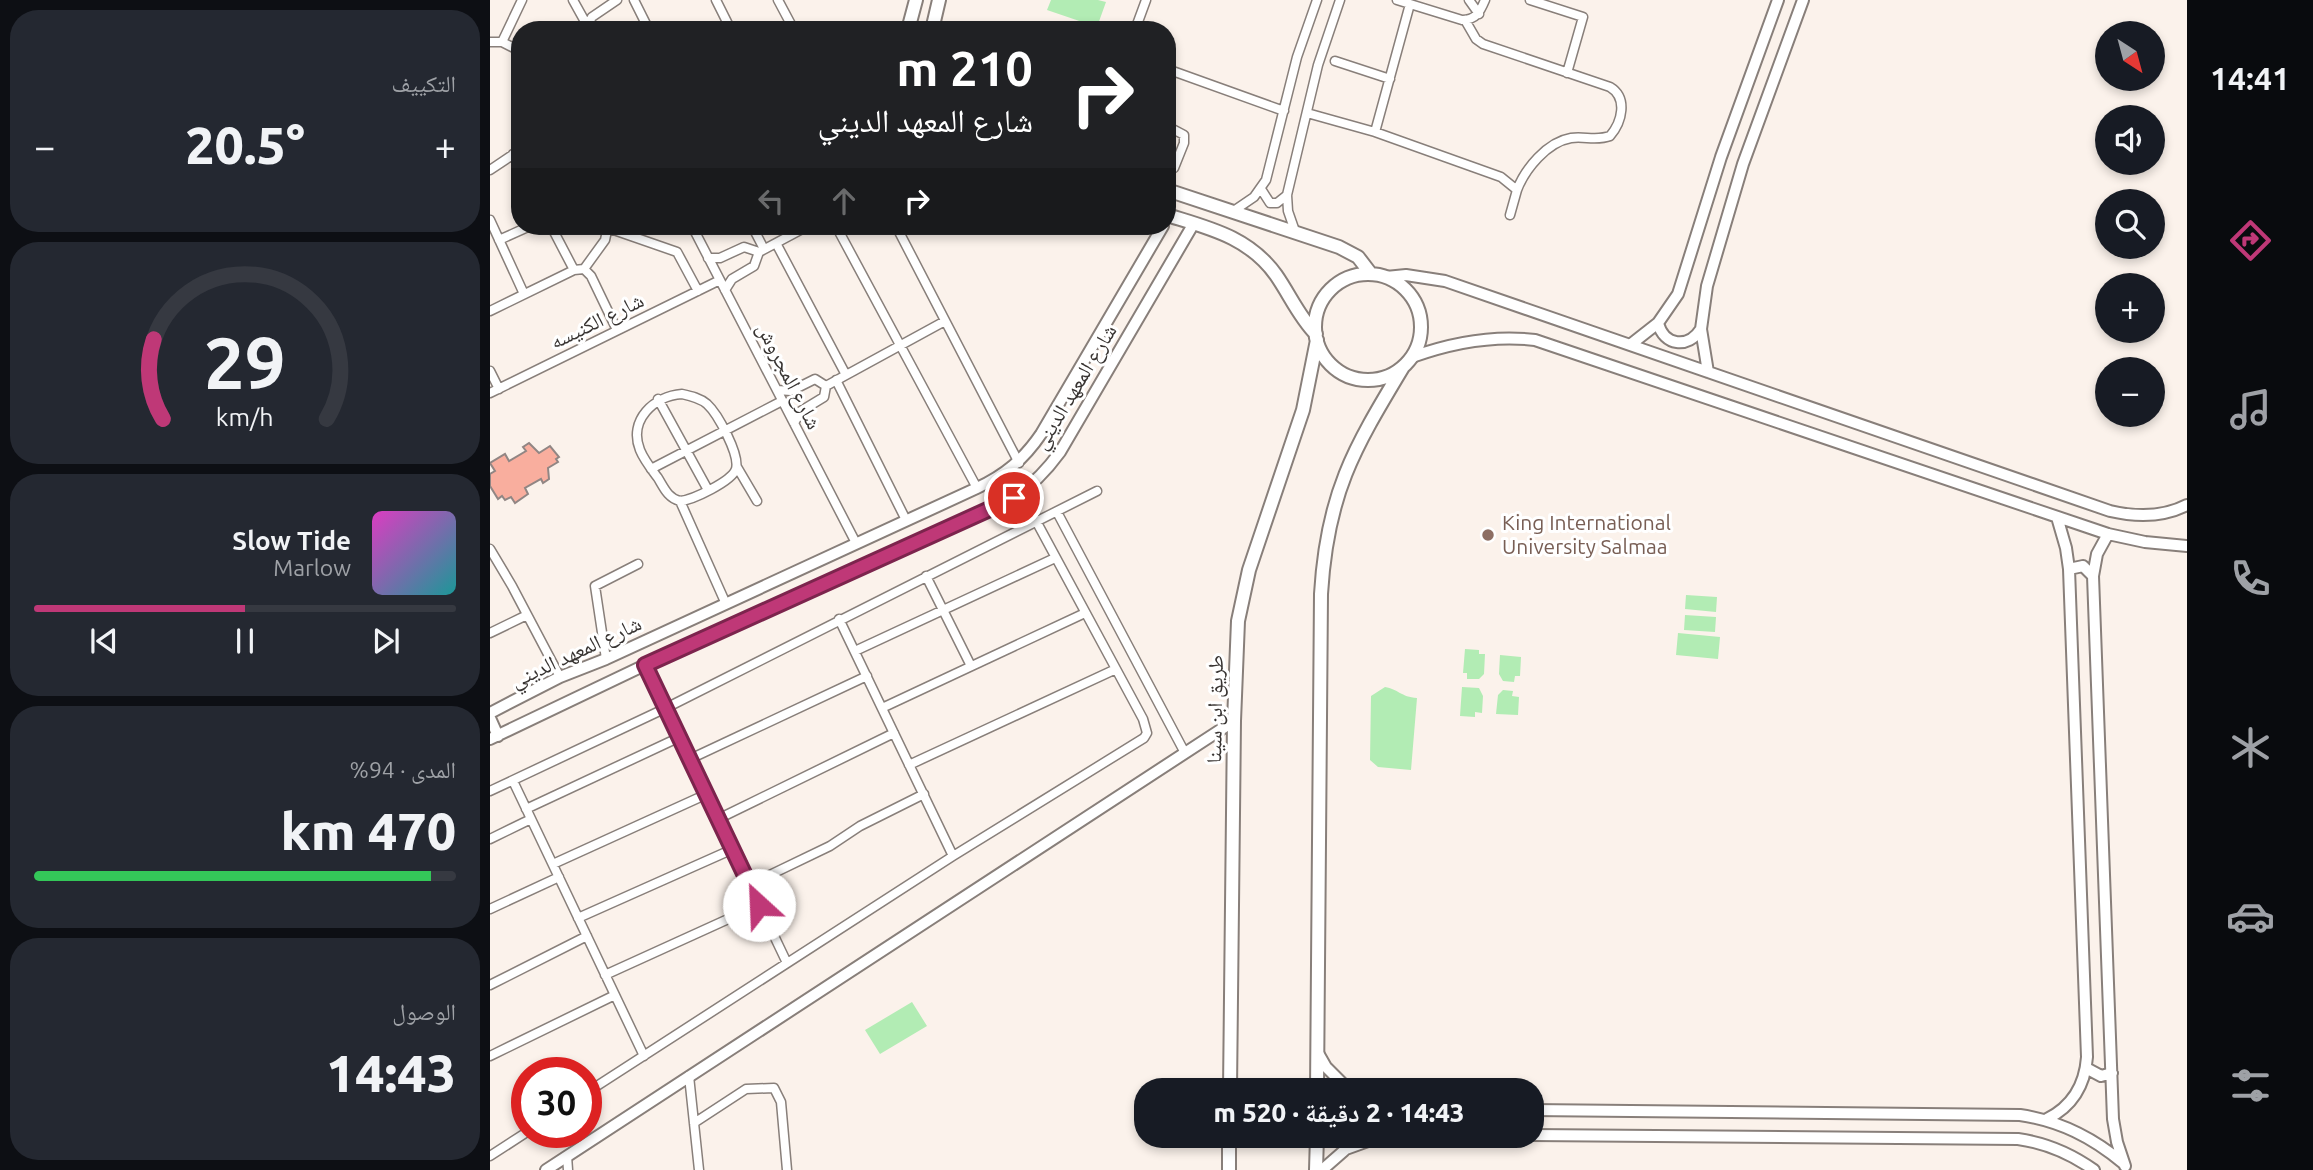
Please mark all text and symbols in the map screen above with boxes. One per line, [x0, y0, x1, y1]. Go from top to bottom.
north arrow [2095, 21, 2165, 91]
map controls [2095, 21, 2165, 427]
text: 210 m [896, 40, 1033, 95]
icon: right [1057, 49, 1148, 140]
text: 14:41 [2210, 60, 2290, 96]
text: التكييف [391, 71, 456, 96]
text: شارع المعهد الديني [817, 102, 1033, 138]
button: sound [2095, 105, 2165, 175]
text: 20.5° [185, 116, 305, 174]
text: − [34, 125, 55, 167]
text: + [435, 125, 456, 167]
icon: left [752, 182, 790, 220]
icon: ahead [825, 182, 863, 220]
icon: right [898, 182, 936, 220]
button: search [2095, 189, 2165, 259]
icon: directions [2226, 216, 2275, 265]
button: + [2095, 273, 2165, 343]
street label: شارع الكنيسه [546, 287, 648, 355]
street label: شارع المجروش [751, 318, 827, 434]
street label: شارع المعهد الديني [1027, 320, 1125, 456]
text: 29 [204, 321, 286, 403]
button: − [2095, 357, 2165, 427]
icon: music [2226, 385, 2275, 434]
text: km/h [216, 403, 274, 431]
pin [984, 468, 1044, 528]
icon: arrive [995, 479, 1033, 517]
place label: King International University Salmaa [1502, 510, 1671, 558]
text: Slow Tide [232, 526, 351, 555]
marker: King International University Salmaa [1480, 527, 1496, 543]
icon: phone [2226, 554, 2275, 603]
text: Marlow [273, 555, 351, 580]
street label: شارع المعهد الديني [506, 610, 647, 697]
icon: previous [85, 622, 123, 660]
icon: pause [226, 622, 264, 660]
icon: next [367, 622, 405, 660]
street label: طريق ابن سينا [1201, 655, 1229, 763]
icon: climate [2226, 723, 2275, 772]
text: المدى · 94% [350, 757, 456, 782]
text: 470 km [281, 802, 456, 860]
position arrow [722, 868, 796, 942]
icon: car [2226, 892, 2275, 941]
text: الوصول [392, 999, 456, 1024]
text: 14:43 [326, 1044, 456, 1102]
speed limit sign: 30 [511, 1057, 602, 1148]
icon: filters [2226, 1061, 2275, 1110]
text: 14:43 · 2 دقيقة · 520 m [1213, 1098, 1465, 1127]

